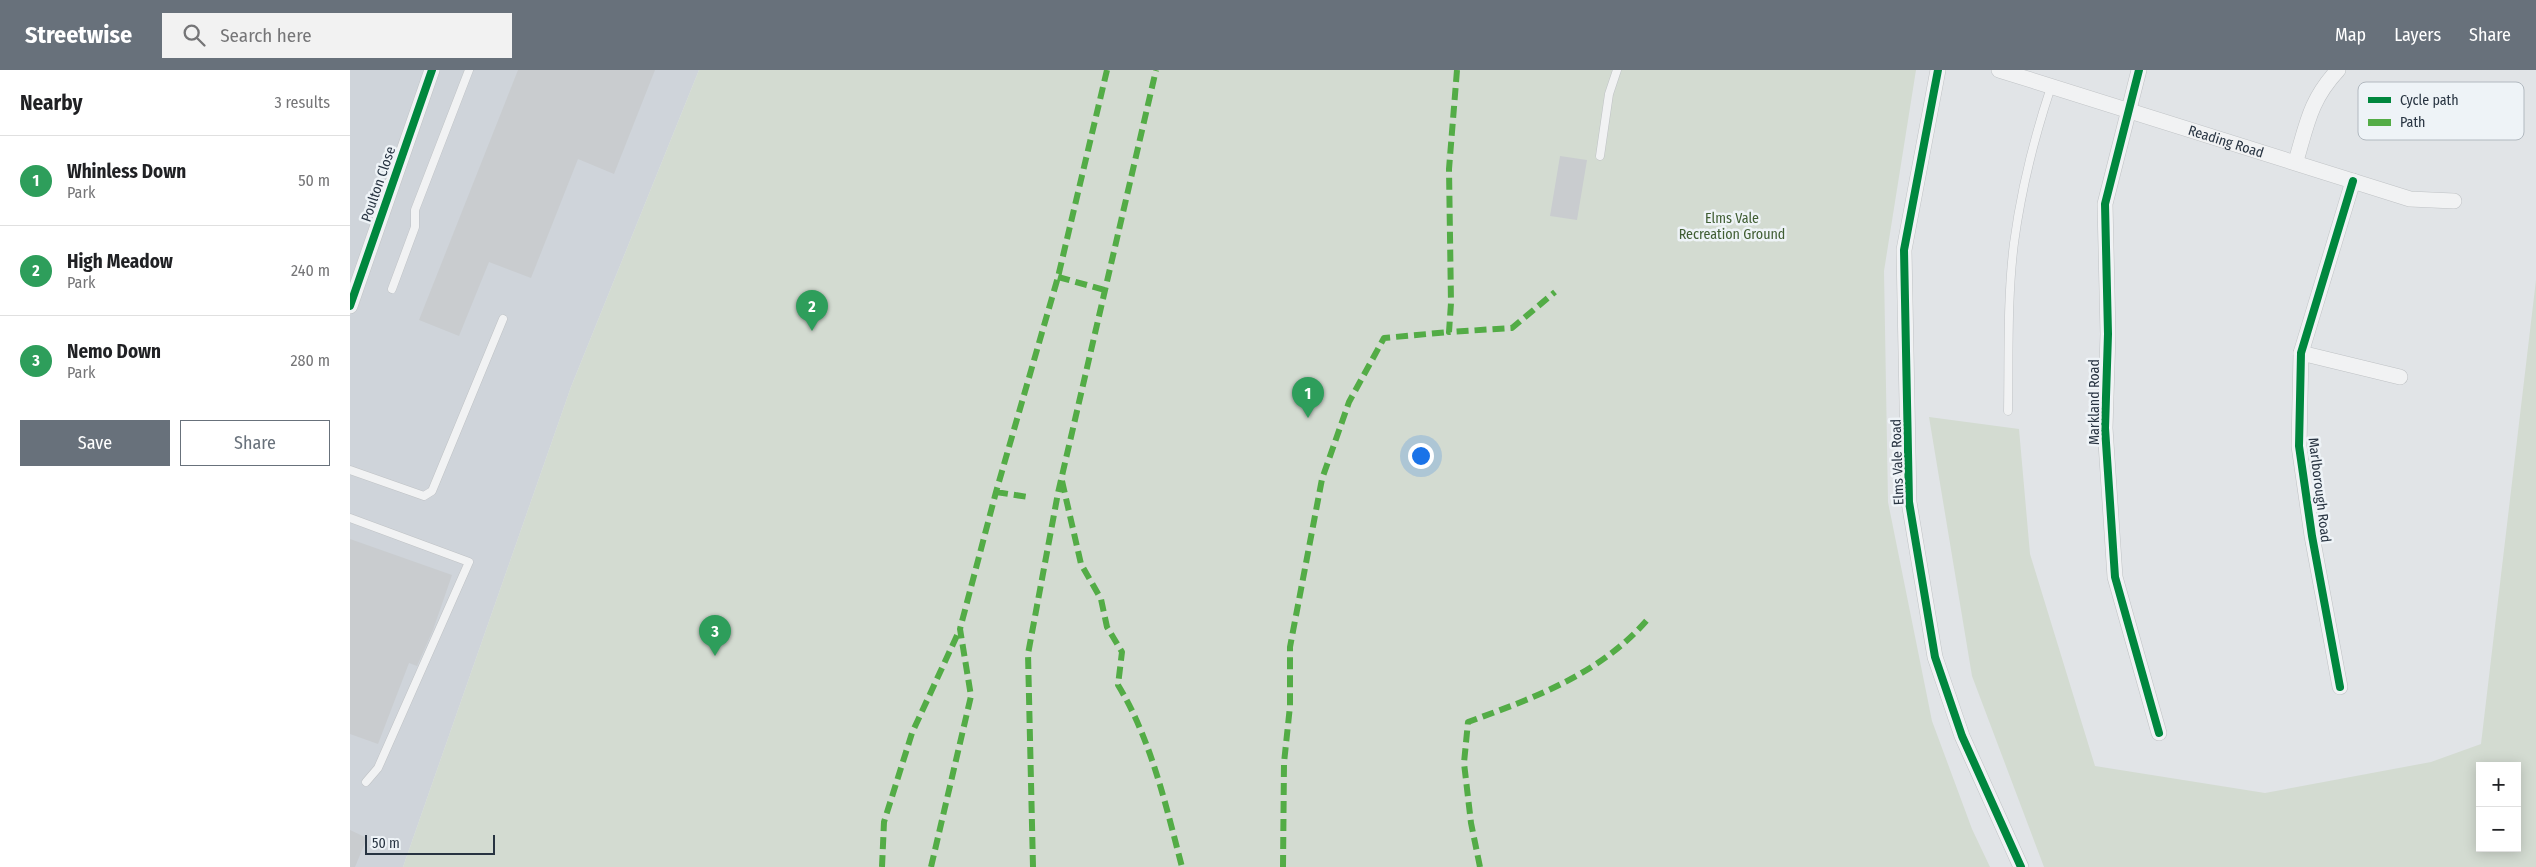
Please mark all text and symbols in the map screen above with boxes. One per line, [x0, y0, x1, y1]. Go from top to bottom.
search box [162, 13, 512, 58]
text: Streetwise [25, 21, 132, 49]
icon: search [180, 21, 208, 49]
text: Search here [220, 24, 312, 47]
text: Map [2335, 24, 2366, 46]
text: Layers [2394, 24, 2441, 46]
text: Share [2469, 24, 2511, 46]
legend [2358, 82, 2524, 140]
text: Nearby [20, 90, 82, 116]
text: Cycle path [2400, 92, 2459, 109]
text: 3 results [274, 93, 330, 112]
text: Path [2400, 114, 2425, 131]
street label: Reading Road [2186, 122, 2266, 162]
street label: Poulton Close [358, 144, 399, 224]
text: Whinless Down [67, 160, 186, 183]
text: 1 [33, 171, 39, 190]
text: 50 m [298, 171, 330, 190]
text: Park [67, 183, 95, 202]
park label: Elms Vale Recreation Ground [1679, 210, 1785, 243]
text: High Meadow [67, 250, 173, 273]
text: 2 [32, 261, 40, 280]
text: 240 m [291, 261, 330, 280]
text: Park [67, 273, 95, 292]
pin: 2 [796, 290, 828, 331]
text: Nemo Down [67, 340, 161, 363]
text: 3 [32, 351, 40, 370]
text: 280 m [291, 351, 330, 370]
street label: Markland Road [2086, 359, 2103, 445]
text: Park [67, 363, 95, 382]
pin: 1 [1292, 377, 1324, 418]
street label: Elms Vale Road [1887, 419, 1908, 505]
button: Save [20, 420, 170, 466]
button: Share [180, 420, 330, 466]
street label: Marlborough Road [2305, 437, 2334, 544]
your location [1408, 443, 1434, 469]
pin: 3 [699, 615, 731, 656]
map controls [2476, 762, 2521, 852]
button: + [2476, 762, 2521, 807]
button: − [2476, 807, 2521, 852]
scale bar [365, 832, 495, 855]
text: 50 m [372, 835, 400, 852]

